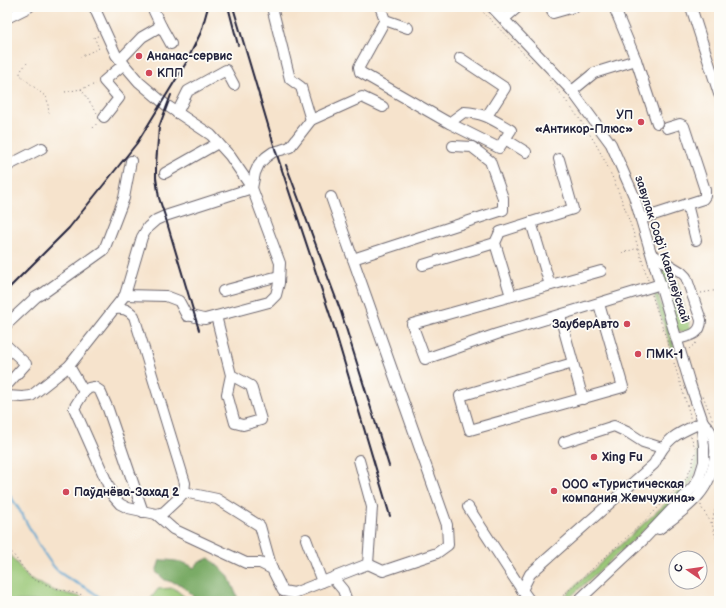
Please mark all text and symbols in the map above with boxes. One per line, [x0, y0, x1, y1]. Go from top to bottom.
place label: Ананас-сервис [146, 49, 232, 64]
marker: Ананас-сервис [134, 51, 144, 61]
place label: КПП [157, 66, 183, 81]
marker: КПП [144, 68, 154, 78]
place label: УП «Антикор-Плюс» [535, 108, 633, 137]
marker: УП «Антикор-Плюс» [636, 117, 646, 127]
street label: завулак Софʼі Кавалеўскай [631, 174, 693, 325]
place label: ЗауберАвто [552, 317, 619, 332]
marker: ЗауберАвто [622, 319, 632, 329]
place label: ПМК-1 [646, 347, 683, 362]
marker: ПМК-1 [633, 349, 643, 359]
place label: Xing Fu [602, 450, 643, 465]
marker: Xing Fu [589, 452, 599, 462]
place label: ООО «Туристическая компания Жемчужина» [562, 477, 696, 506]
place label: Паўднёва-Захад 2 [74, 485, 180, 500]
marker: ООО «Туристическая компания Жемчужина» [549, 486, 559, 496]
marker: Паўднёва-Захад 2 [61, 487, 71, 497]
north arrow [668, 550, 708, 590]
text: С [672, 562, 686, 573]

